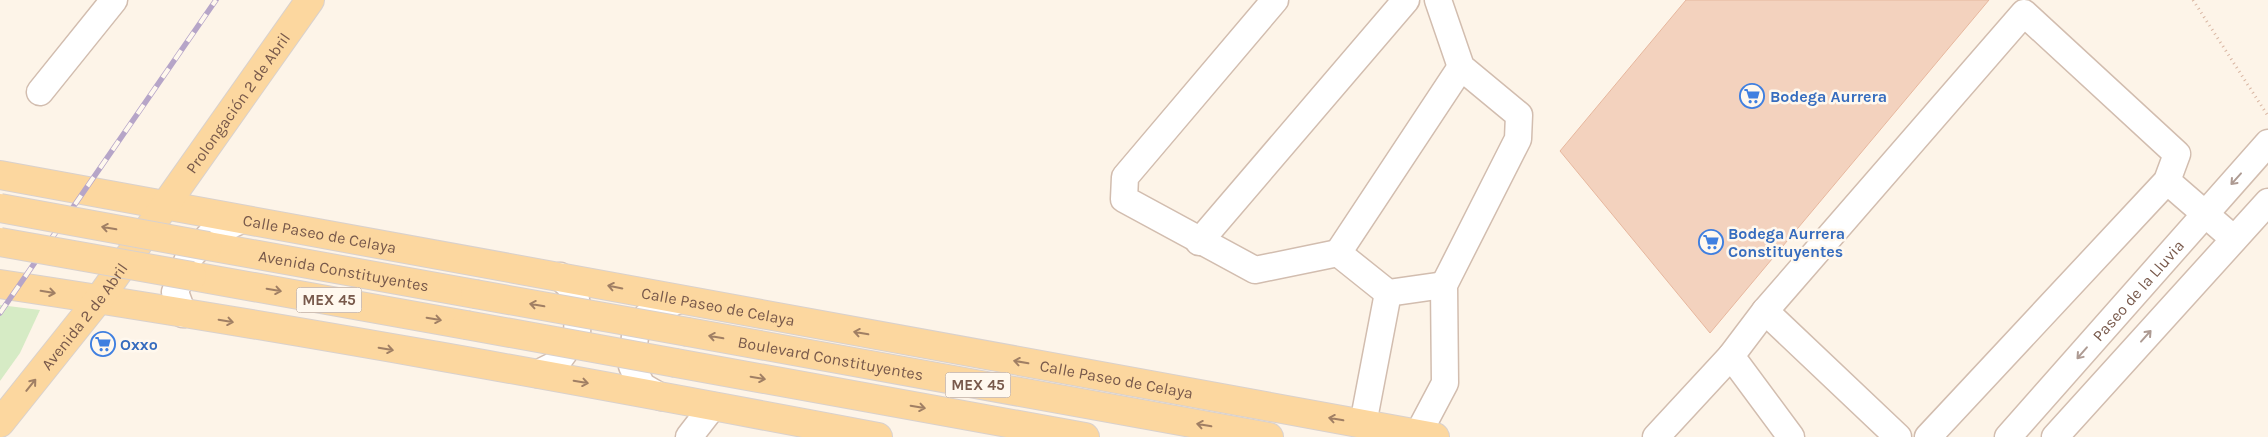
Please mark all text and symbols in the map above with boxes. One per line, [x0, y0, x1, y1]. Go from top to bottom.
street label: Prolongación 2 de Abril [181, 29, 294, 177]
supermarket icon: Bodega Aurrera [1739, 83, 1765, 109]
place label: Bodega Aurrera [1770, 87, 1887, 106]
one-way arrow [2230, 173, 2241, 186]
street label: Calle Paseo de Celaya [241, 210, 398, 257]
one-way arrow [101, 222, 117, 232]
place label: Bodega Aurrera Constituyentes [1728, 224, 1845, 261]
supermarket icon: Bodega Aurrera Constituyentes [1698, 229, 1724, 255]
street label: Paseo de la Lluvia [2088, 236, 2188, 345]
street label: Avenida Constituyentes [257, 246, 431, 295]
street label: Avenida 2 de Abril [37, 259, 131, 373]
one-way arrow [608, 282, 624, 292]
street label: Calle Paseo de Celaya [640, 283, 796, 329]
one-way arrow [266, 286, 282, 296]
one-way arrow [40, 287, 56, 297]
road number: MEX 45 [296, 288, 362, 312]
one-way arrow [529, 300, 545, 309]
one-way arrow [426, 315, 442, 325]
one-way arrow [217, 317, 233, 327]
one-way arrow [853, 328, 869, 337]
one-way arrow [2141, 329, 2152, 342]
supermarket icon: Oxxo [90, 331, 116, 357]
one-way arrow [709, 332, 725, 342]
street label: Boulevard Constituyentes [736, 332, 925, 384]
place label: Oxxo [120, 335, 158, 354]
one-way arrow [378, 344, 394, 354]
one-way arrow [2076, 347, 2087, 360]
one-way arrow [1013, 356, 1029, 366]
street label: Calle Paseo de Celaya [1038, 356, 1195, 402]
road number: MEX 45 [946, 372, 1010, 398]
one-way arrow [750, 374, 766, 384]
one-way arrow [25, 378, 36, 391]
one-way arrow [572, 378, 588, 388]
one-way arrow [910, 403, 926, 412]
one-way arrow [1328, 414, 1344, 423]
one-way arrow [1196, 420, 1212, 430]

